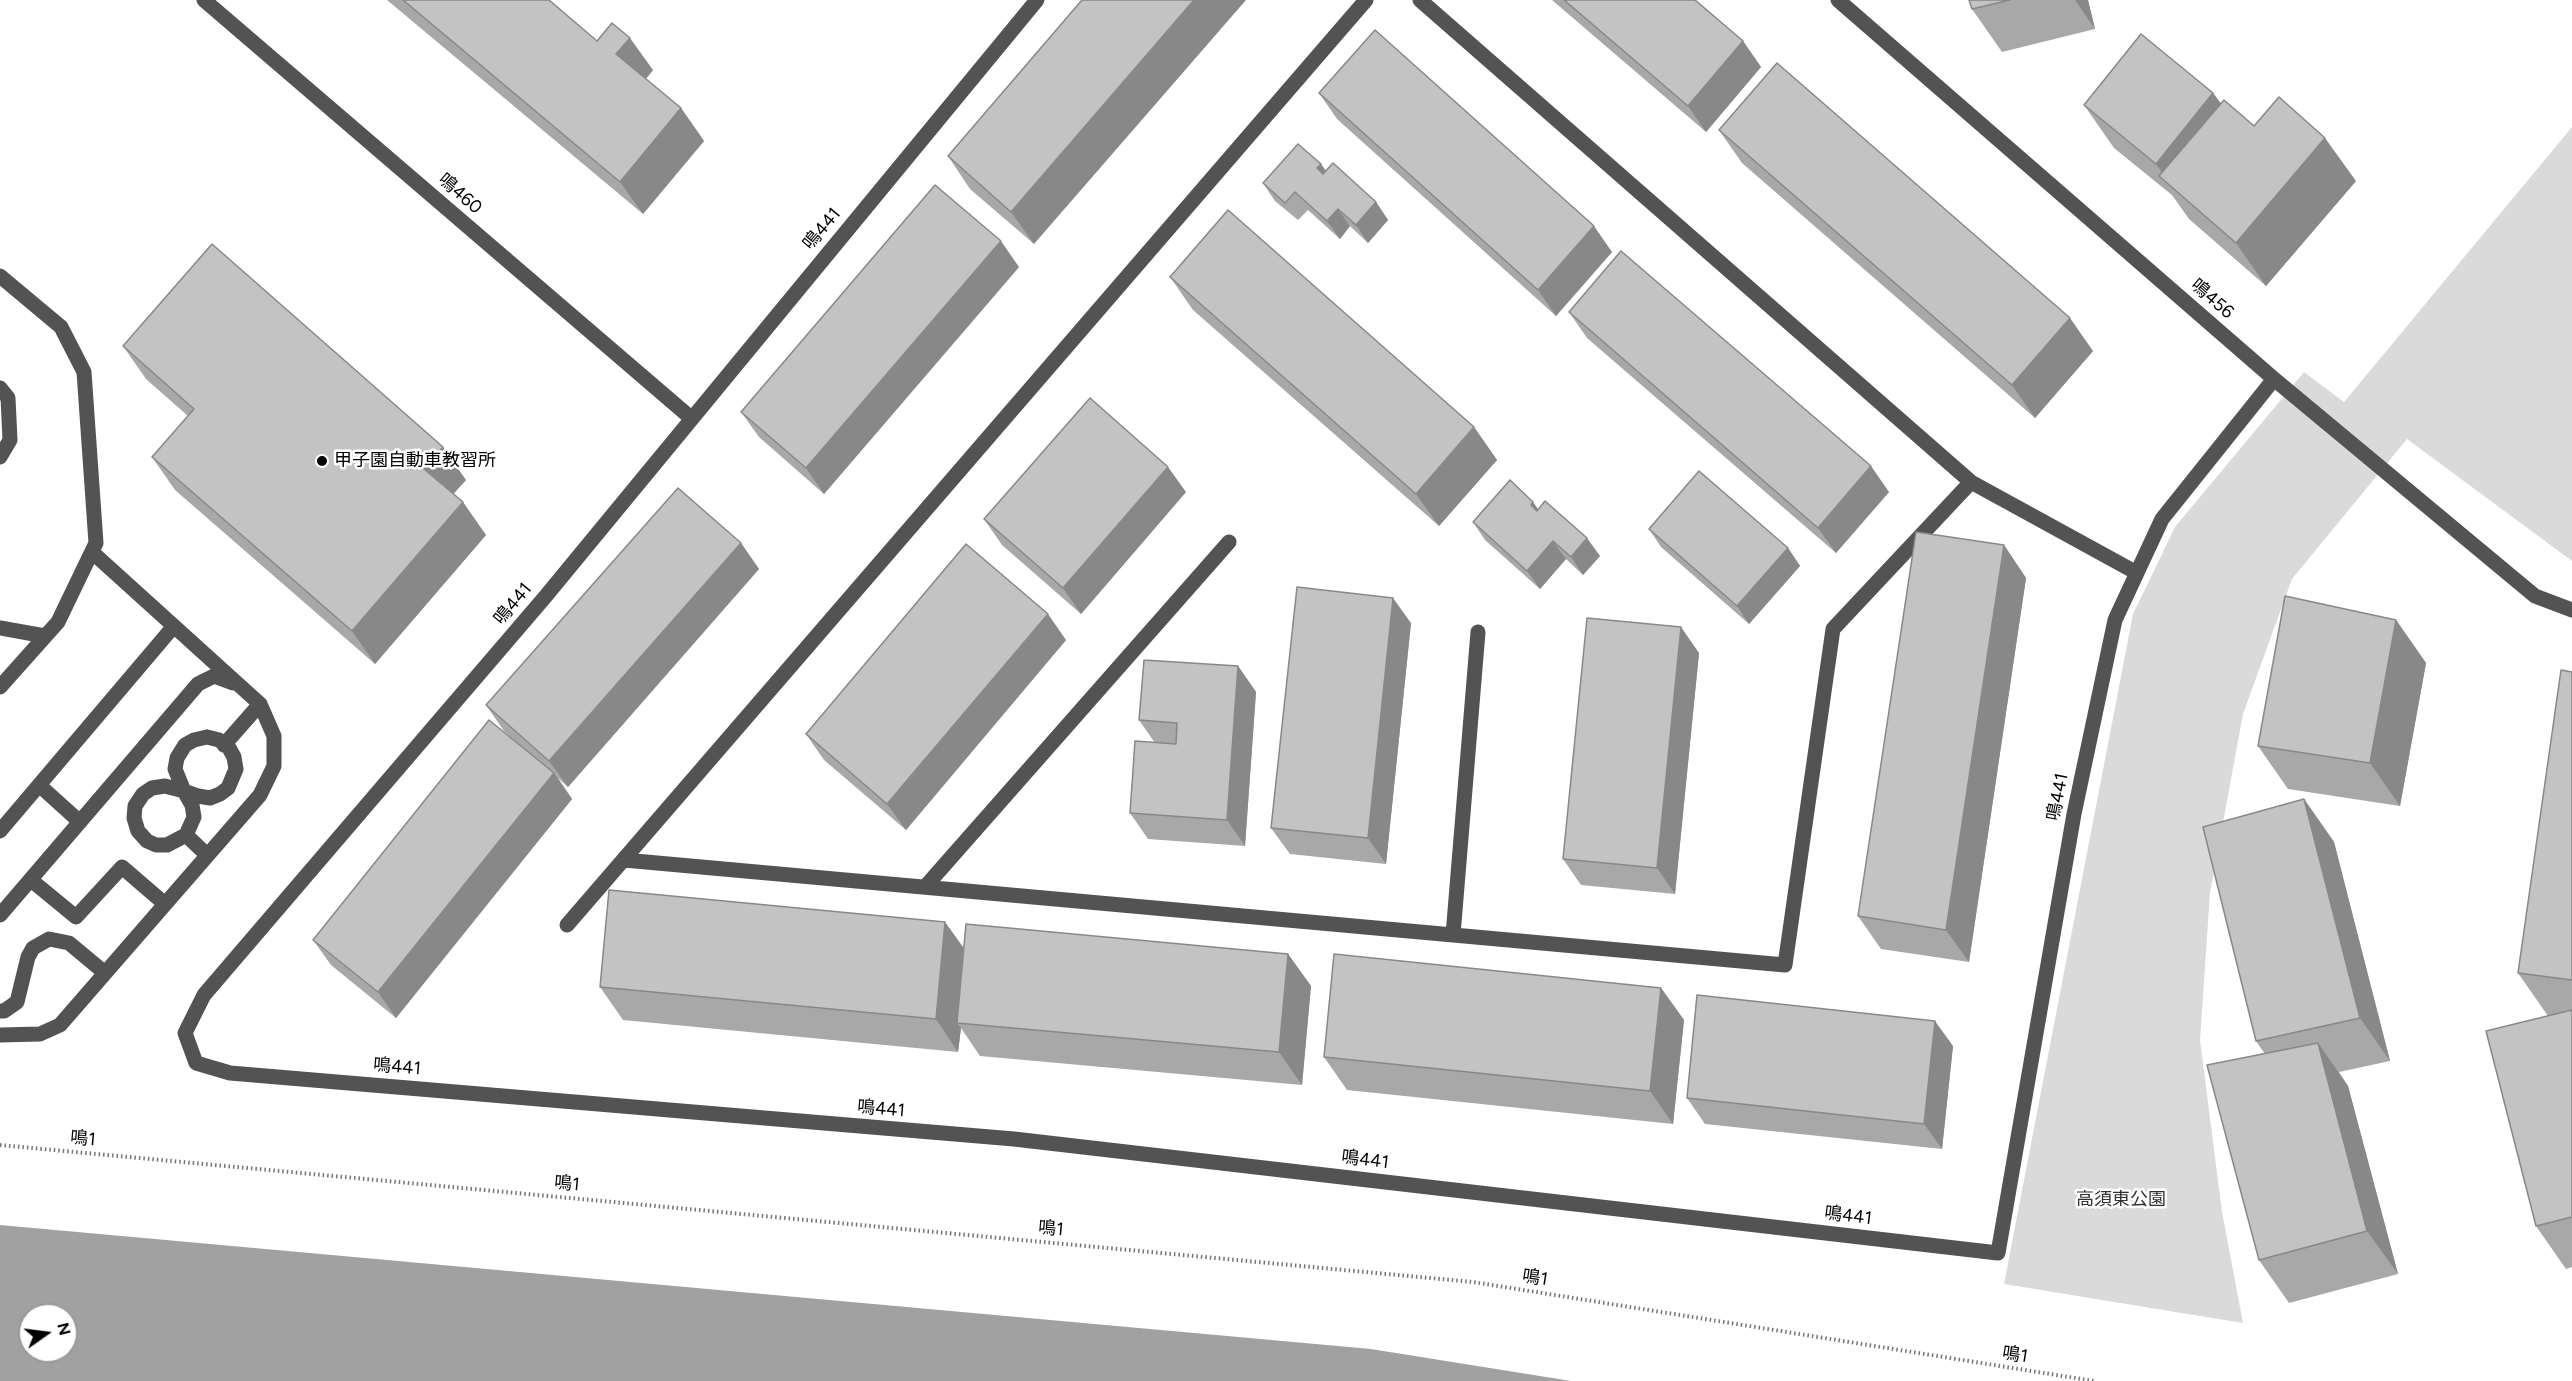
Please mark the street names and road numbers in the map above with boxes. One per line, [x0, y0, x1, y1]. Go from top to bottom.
street label: 鳴460 [434, 169, 486, 219]
street label: 鳴441 [798, 204, 846, 254]
street label: 鳴456 [2186, 275, 2238, 323]
street label: 鳴441 [489, 579, 537, 629]
street label: 鳴441 [2043, 771, 2073, 823]
street label: 鳴441 [372, 1054, 422, 1080]
street label: 鳴441 [856, 1096, 906, 1122]
street label: 鳴1 [69, 1127, 97, 1151]
street label: 鳴441 [1340, 1146, 1390, 1174]
street label: 鳴1 [553, 1172, 581, 1196]
street label: 鳴441 [1823, 1202, 1873, 1230]
street label: 鳴1 [1037, 1217, 1065, 1241]
street label: 鳴1 [1521, 1265, 1549, 1291]
street label: 鳴1 [2001, 1342, 2029, 1368]

